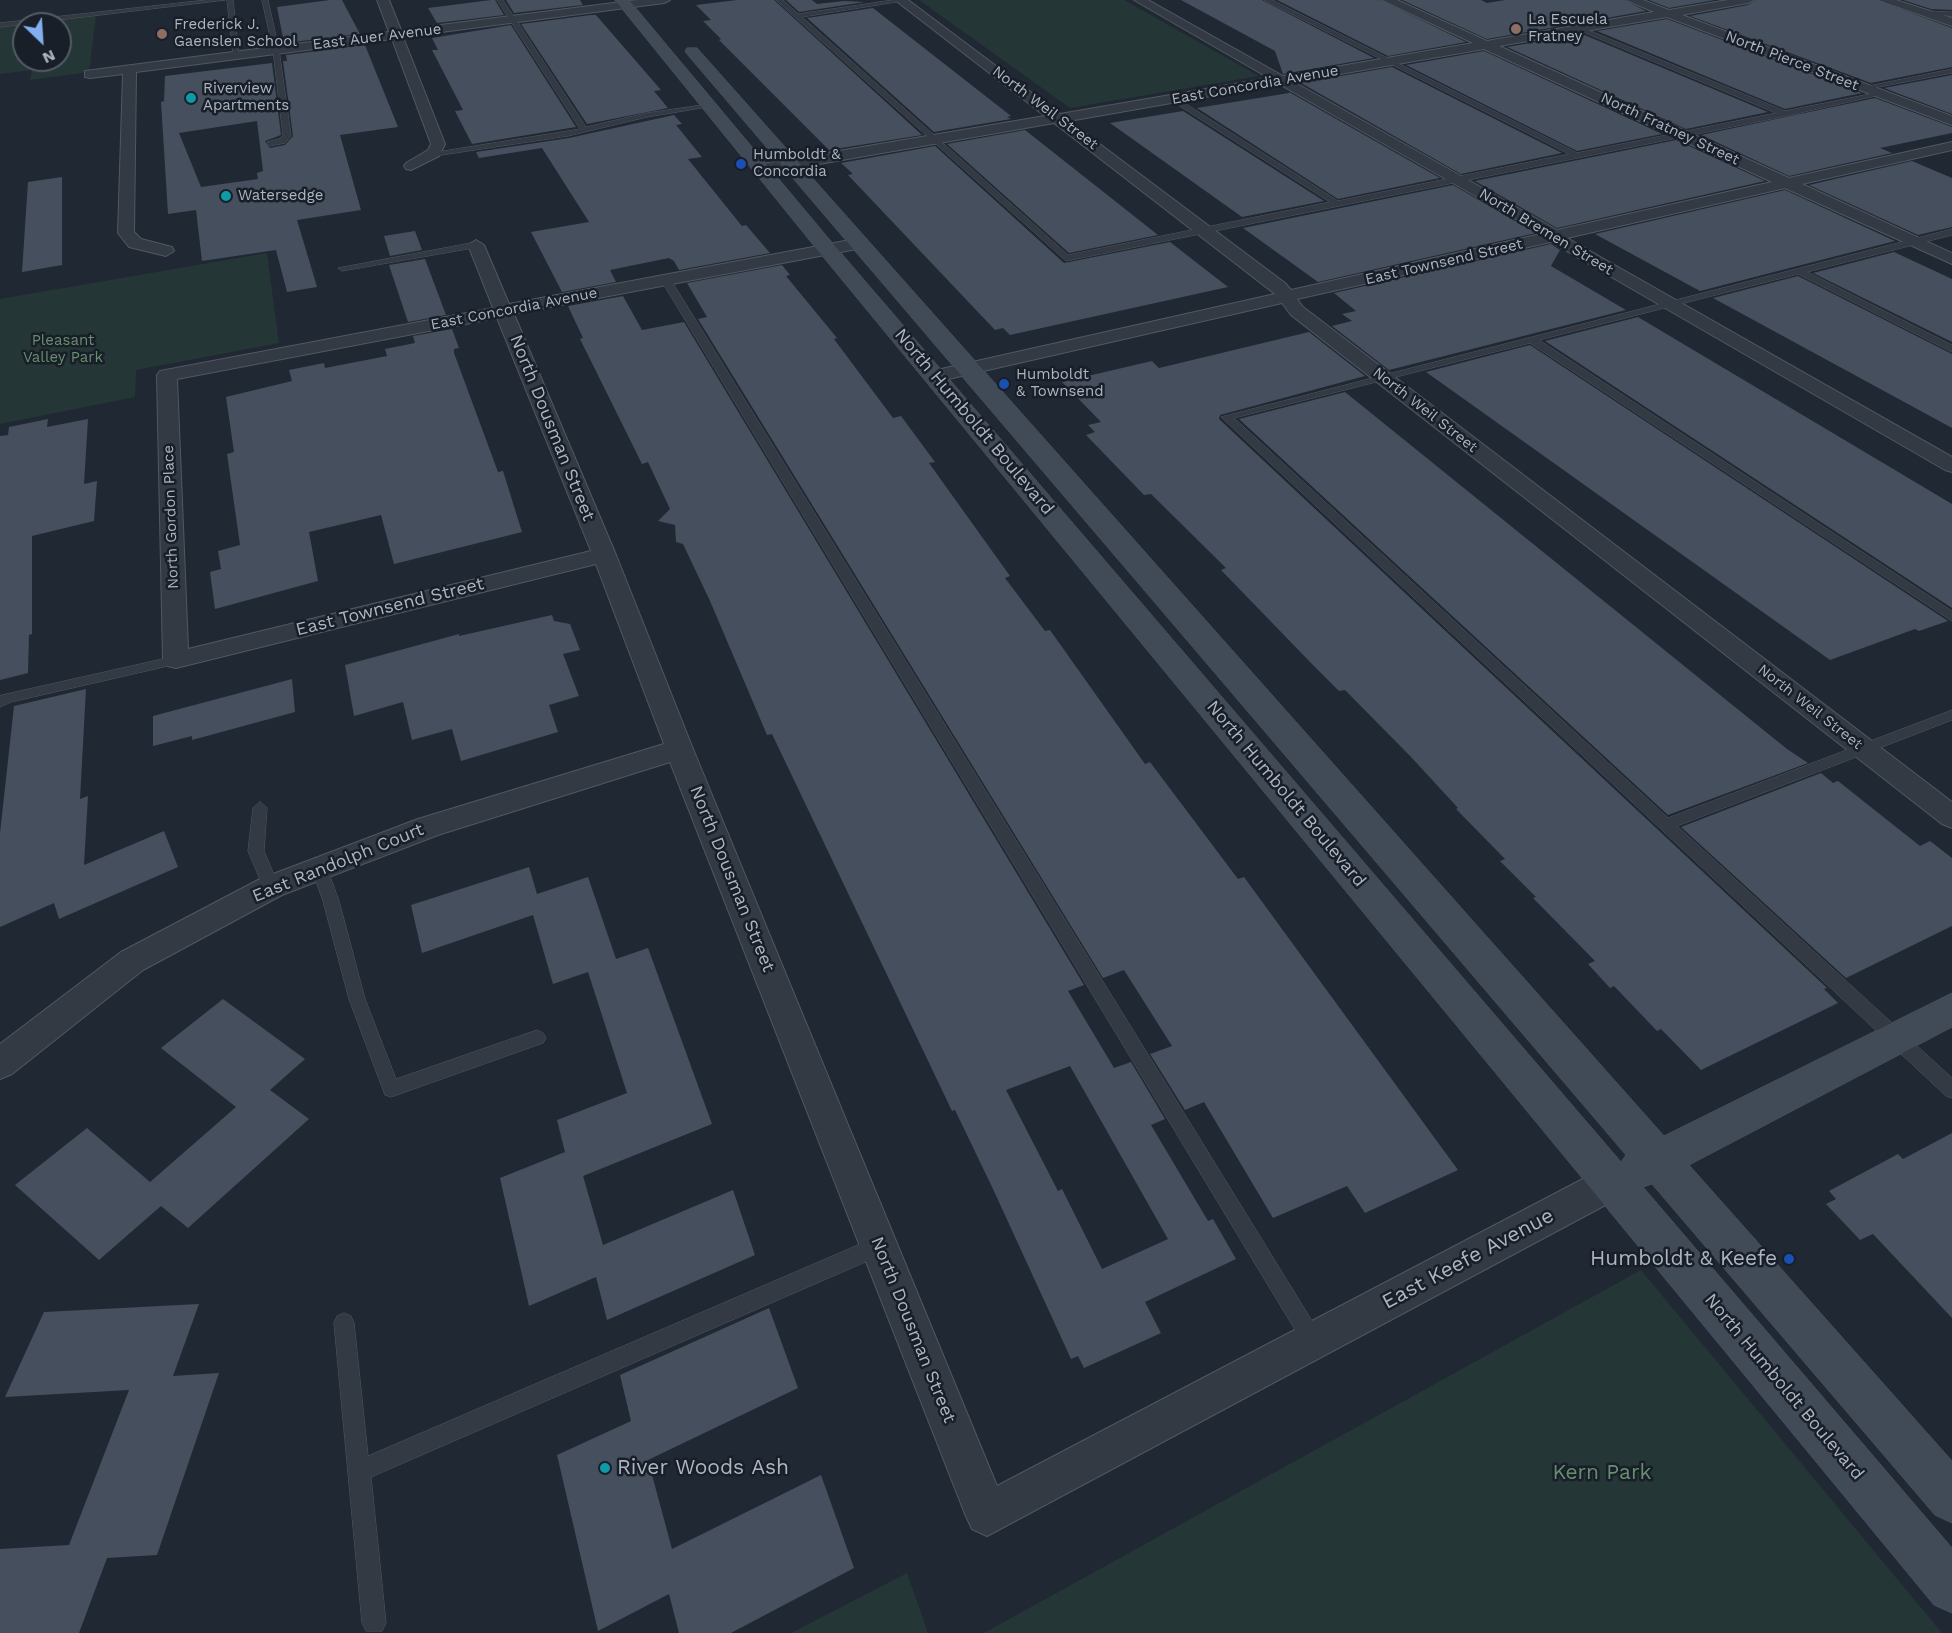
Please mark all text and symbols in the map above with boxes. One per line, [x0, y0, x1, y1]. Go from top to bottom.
place label: La Escuela Fratney [1528, 11, 1607, 46]
north arrow [12, 12, 72, 72]
place label: Frederick J. Gaenslen School [174, 16, 297, 51]
street label: East Auer Avenue [312, 20, 442, 54]
marker: La Escuela Fratney [1509, 22, 1523, 36]
marker: Frederick J. Gaenslen School [155, 27, 169, 41]
street label: North Pierce Street [1723, 27, 1861, 95]
text: N [40, 46, 58, 68]
street label: East Concordia Avenue [1170, 61, 1340, 109]
street label: North Weil Street [989, 62, 1101, 154]
place label: Riverview Apartments [203, 80, 289, 115]
street label: North Fratney Street [1598, 89, 1742, 169]
marker: Riverview Apartments [184, 91, 198, 105]
place label: Humboldt & Concordia [753, 146, 841, 181]
marker: Humboldt & Concordia [734, 157, 748, 171]
street label: North Bremen Street [1476, 185, 1616, 279]
place label: Watersedge [238, 187, 323, 205]
marker: Watersedge [219, 189, 233, 203]
street label: East Townsend Street [1364, 235, 1524, 289]
street label: East Concordia Avenue [429, 284, 599, 334]
street label: North Humboldt Boulevard [890, 325, 1058, 519]
park label: Pleasant Valley Park [23, 332, 103, 367]
street label: North Dousman Street [505, 332, 599, 524]
street label: North Weil Street [1369, 364, 1481, 456]
place label: Humboldt & Townsend [1016, 366, 1104, 401]
marker: Humboldt & Townsend [997, 377, 1011, 391]
street label: North Gordon Place [159, 445, 183, 589]
street label: East Townsend Street [294, 573, 486, 641]
street label: North Weil Street [1754, 661, 1866, 753]
street label: North Humboldt Boulevard [1202, 697, 1370, 891]
street label: North Dousman Street [685, 783, 779, 975]
street label: East Randolph Court [249, 819, 427, 907]
street label: East Keefe Avenue [1378, 1203, 1558, 1315]
street label: North Dousman Street [866, 1234, 960, 1426]
place label: Humboldt & Keefe [1590, 1246, 1777, 1272]
marker: Humboldt & Keefe [1782, 1252, 1796, 1266]
street label: North Humboldt Boulevard [1700, 1290, 1868, 1484]
place label: River Woods Ash [617, 1455, 789, 1481]
park label: Kern Park [1553, 1460, 1651, 1486]
marker: River Woods Ash [598, 1461, 612, 1475]

